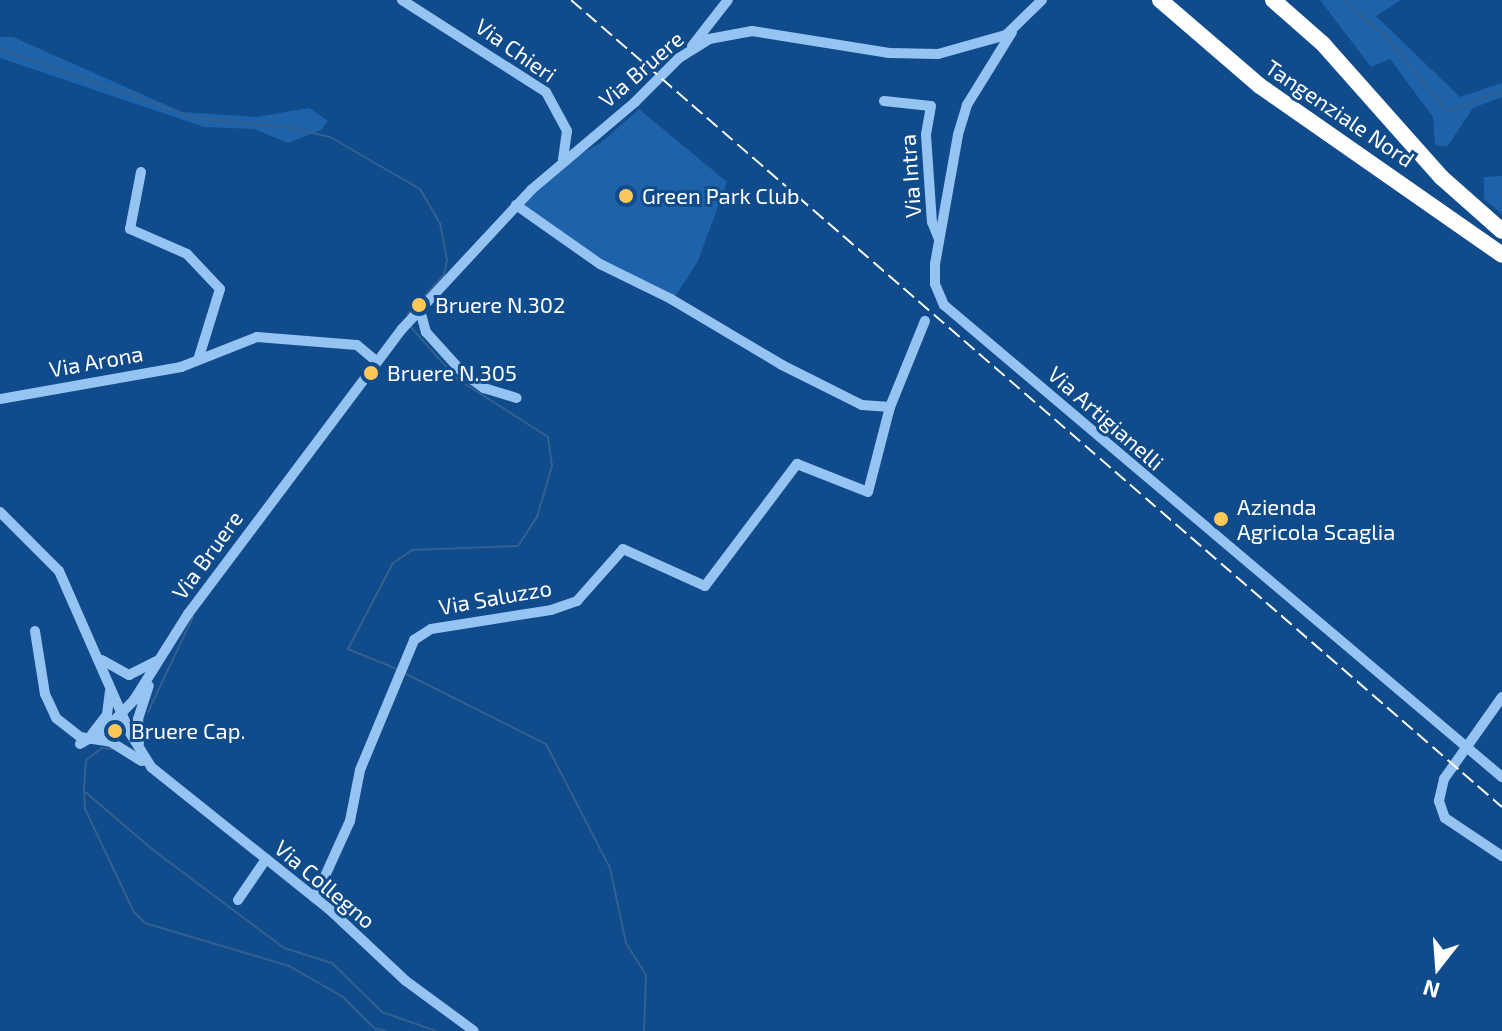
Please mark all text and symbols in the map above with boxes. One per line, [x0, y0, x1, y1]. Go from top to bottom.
street label: Via Chieri [470, 13, 562, 87]
street label: Via Bruere [593, 25, 689, 113]
street label: Tangenziale Nord [1261, 54, 1419, 172]
street label: Via Intra [894, 133, 926, 219]
place label: Green Park Club [642, 183, 800, 209]
marker: Green Park Club [617, 187, 635, 205]
place label: Bruere N.302 [435, 292, 565, 318]
marker: Bruere N.302 [410, 296, 428, 314]
street label: Via Arona [47, 340, 145, 382]
place label: Bruere N.305 [387, 360, 517, 386]
street label: Via Artigianelli [1043, 360, 1169, 476]
marker: Bruere N.305 [362, 364, 380, 382]
place label: Azienda Agricola Scaglia [1237, 493, 1395, 544]
street label: Via Bruere [166, 506, 248, 604]
marker: Azienda Agricola Scaglia [1212, 510, 1230, 528]
street label: Via Saluzzo [436, 574, 554, 620]
place label: Bruere Cap. [131, 718, 245, 744]
marker: Bruere Cap. [106, 722, 124, 740]
street label: Via Collegno [269, 834, 381, 934]
north arrow [1398, 927, 1478, 1007]
text: N [1420, 975, 1442, 1005]

